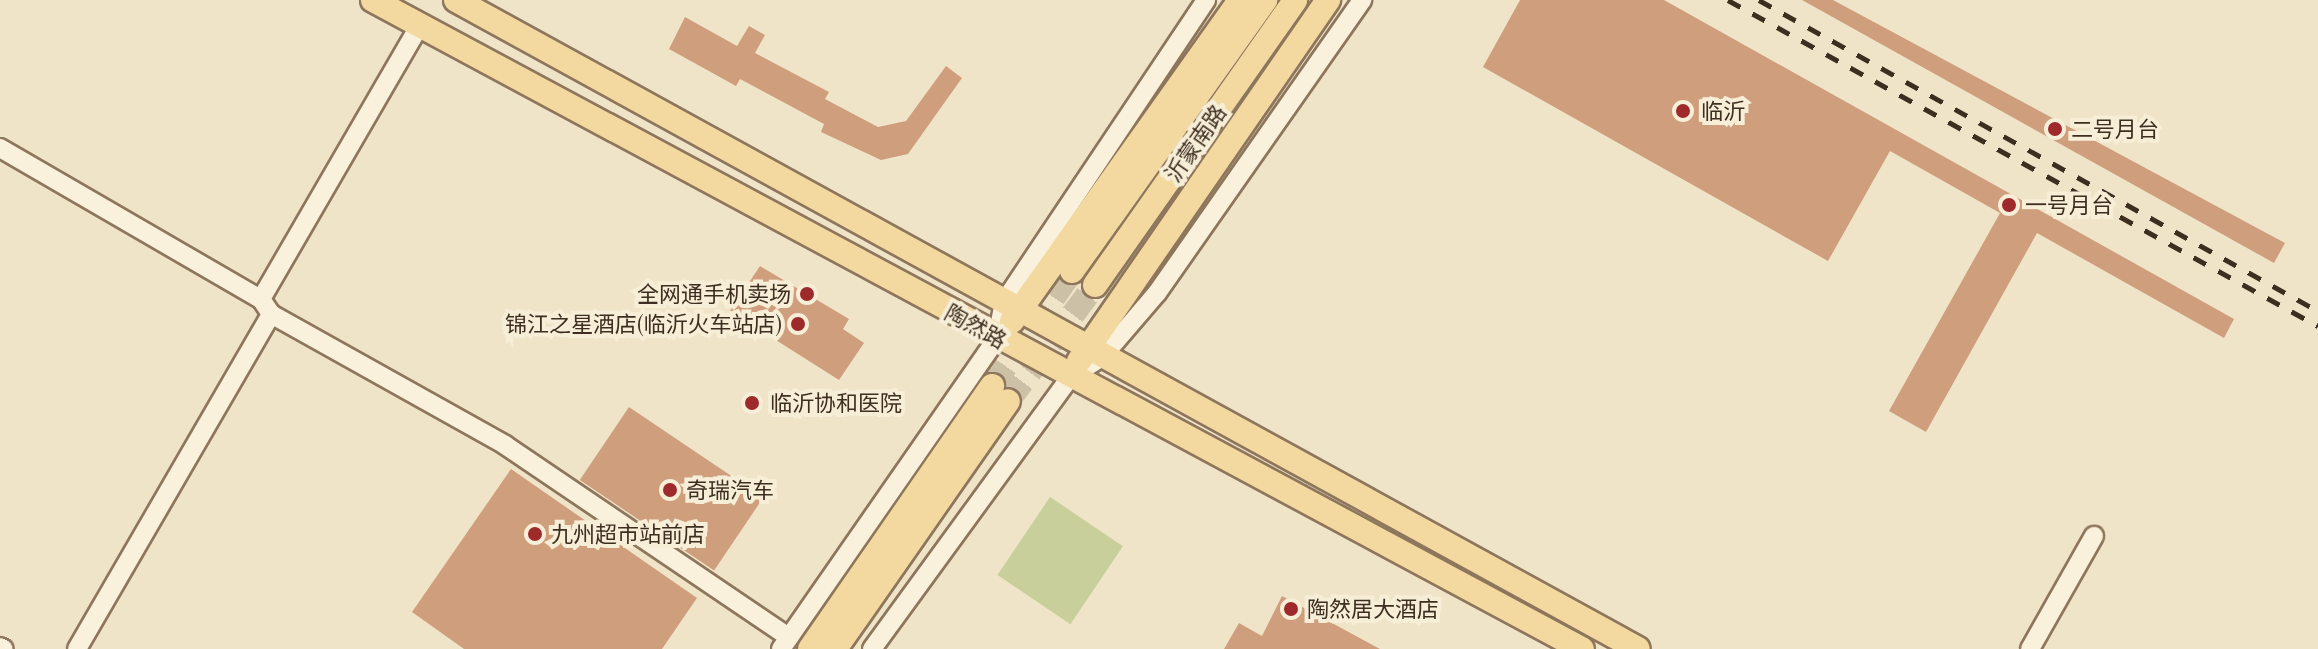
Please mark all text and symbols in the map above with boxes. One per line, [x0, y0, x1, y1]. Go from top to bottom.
place label: 临沂 [1701, 98, 1745, 124]
street label: 沂蒙南路 [1159, 99, 1231, 187]
marker: 临沂 [1672, 100, 1694, 122]
place label: 二号月台 [2071, 116, 2159, 142]
marker: 二号月台 [2046, 120, 2064, 138]
place label: 一号月台 [2025, 192, 2113, 218]
marker: 一号月台 [2000, 196, 2018, 214]
place label: 全网通手机卖场 [637, 281, 791, 307]
marker: 全网通手机卖场 [798, 285, 816, 303]
street label: 陶然路 [941, 298, 1011, 354]
place label: 锦江之星酒店(临沂火车站店) [505, 311, 782, 337]
marker: 锦江之星酒店(临沂火车站店) [789, 315, 807, 333]
place label: 临沂协和医院 [770, 390, 902, 416]
marker: 临沂协和医院 [741, 392, 763, 414]
place label: 奇瑞汽车 [686, 477, 774, 503]
marker: 奇瑞汽车 [661, 481, 679, 499]
place label: 九州超市站前店 [551, 521, 705, 547]
marker: 九州超市站前店 [526, 525, 544, 543]
place label: 陶然居大酒店 [1307, 596, 1439, 622]
marker: 陶然居大酒店 [1282, 600, 1300, 618]

